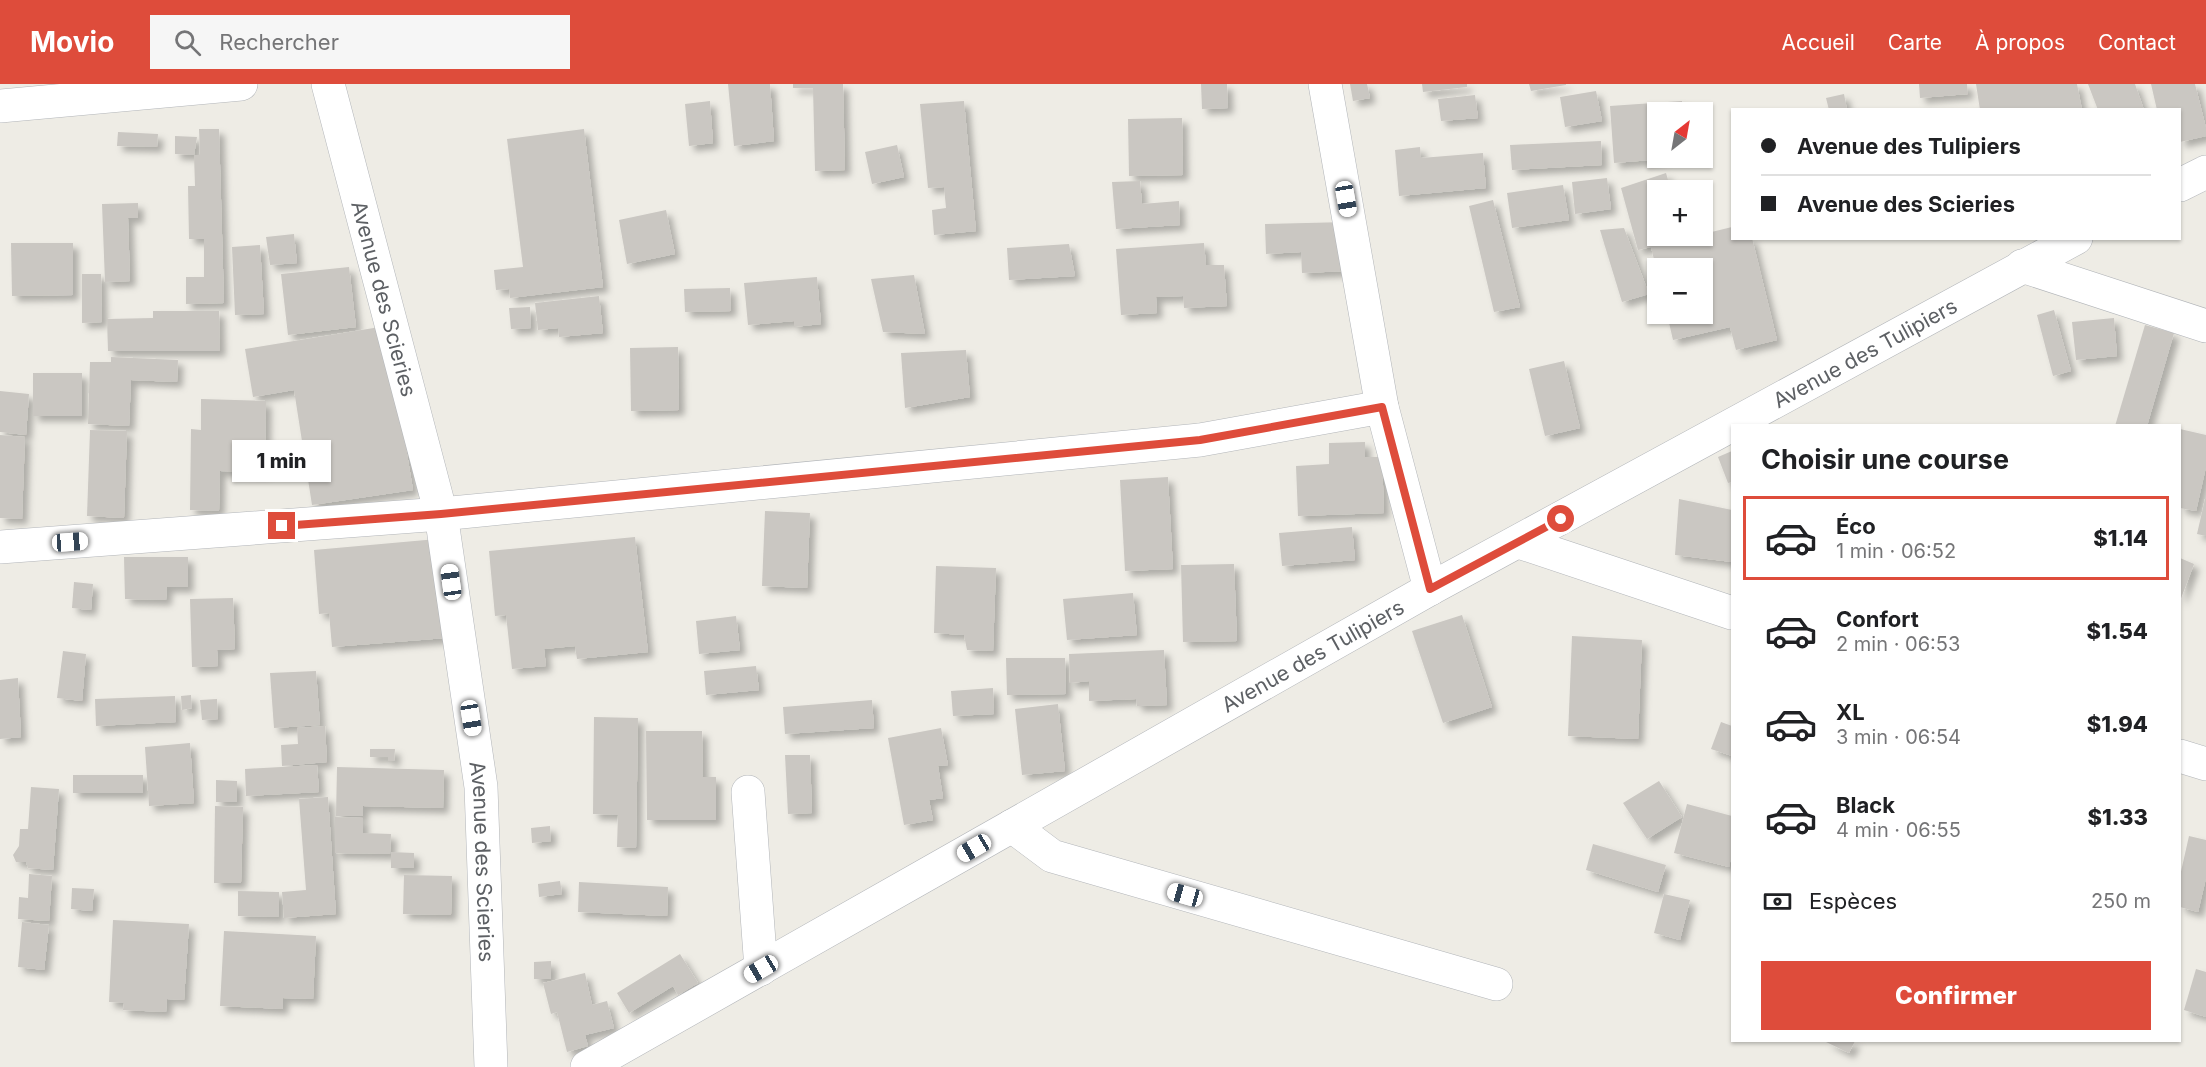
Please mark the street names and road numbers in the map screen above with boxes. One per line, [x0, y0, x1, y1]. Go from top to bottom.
street label: Avenue des Scieries [347, 198, 422, 399]
street label: Avenue des Tulipiers [1769, 293, 1961, 413]
street label: Avenue des Tulipiers [1217, 594, 1408, 717]
street label: Avenue des Scieries [465, 759, 500, 962]

